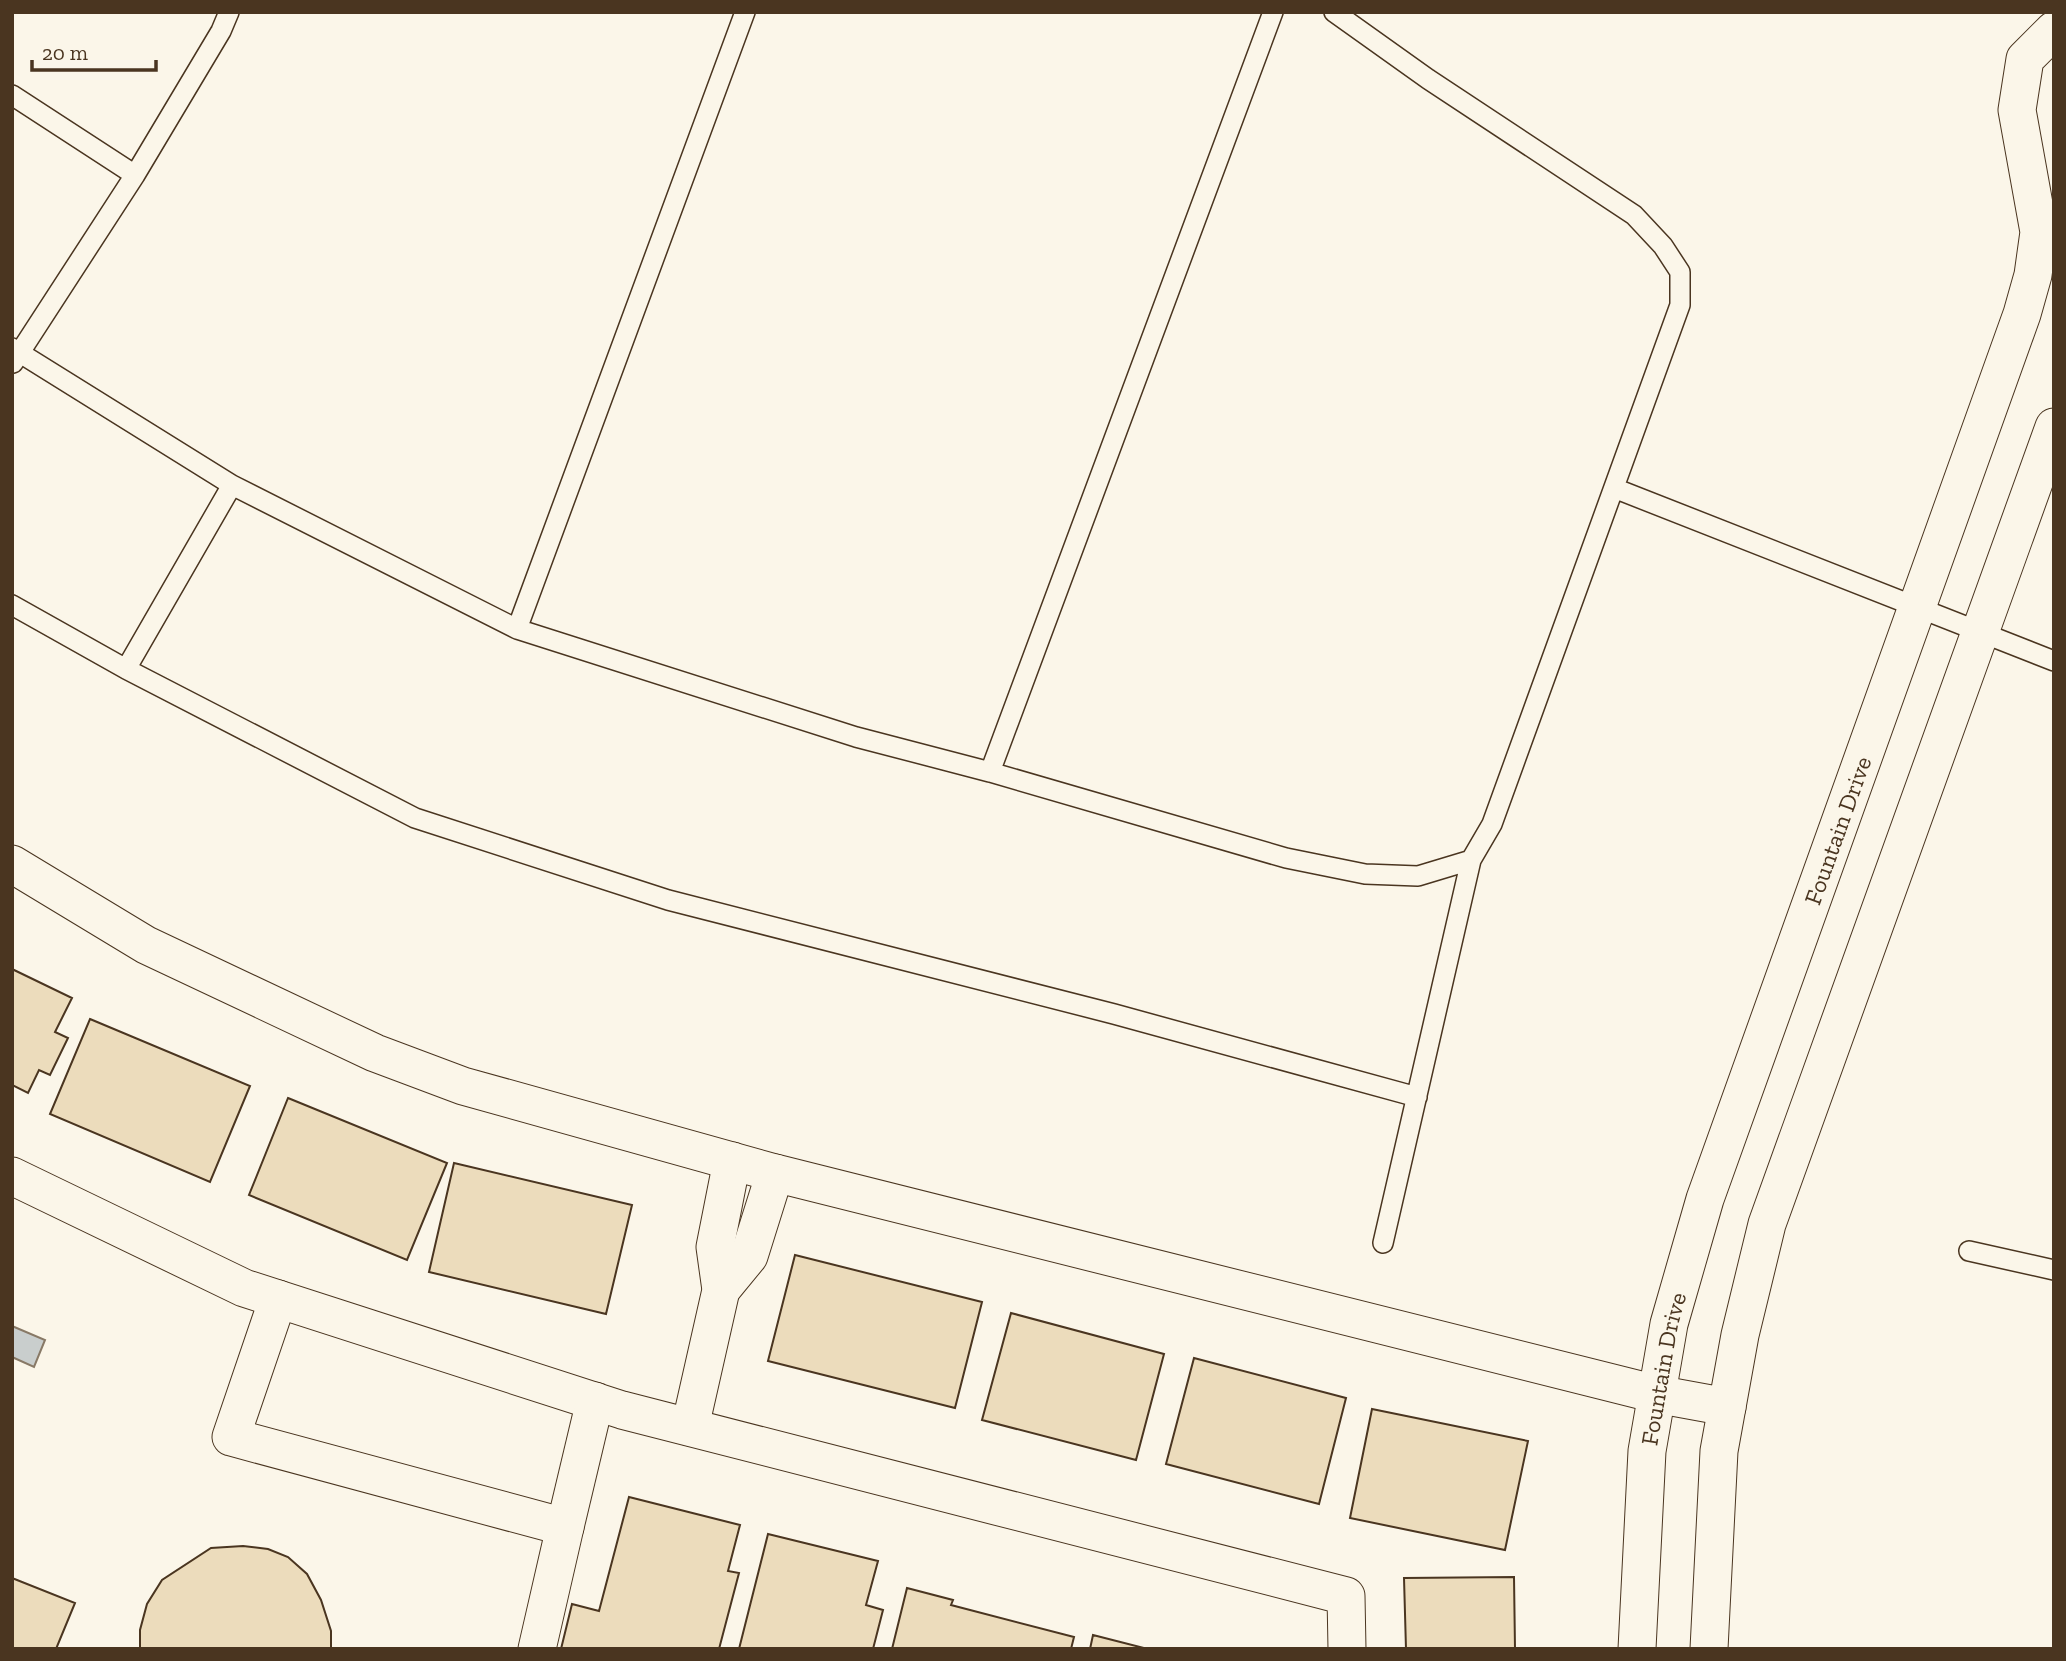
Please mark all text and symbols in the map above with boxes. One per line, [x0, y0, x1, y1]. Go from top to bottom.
scale bar [32, 28, 156, 72]
text: 20 m [42, 40, 88, 65]
street label: Fountain Drive [1797, 752, 1877, 908]
street label: Fountain Drive [1634, 1289, 1692, 1448]

